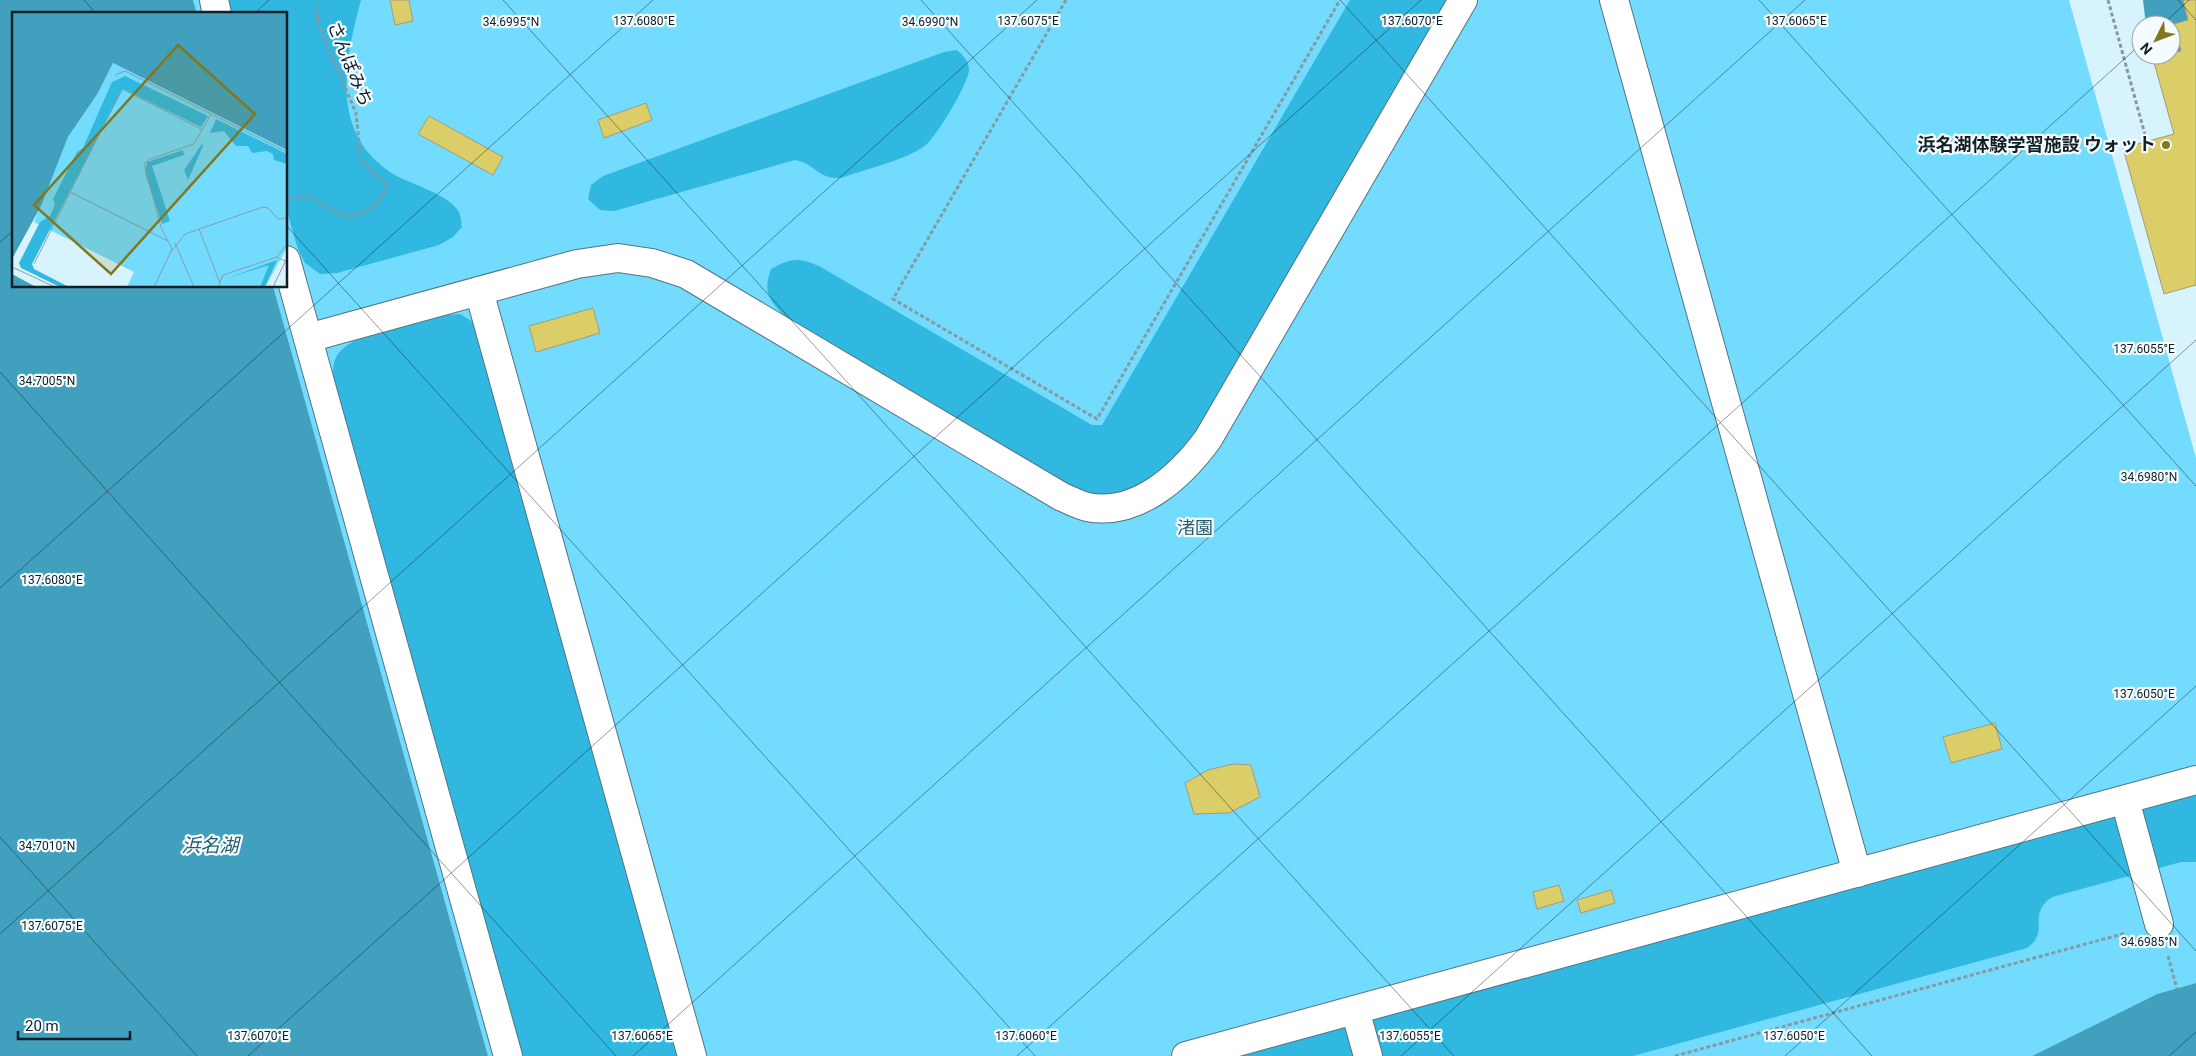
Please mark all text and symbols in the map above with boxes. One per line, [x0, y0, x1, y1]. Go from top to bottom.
inset map [12, 12, 288, 288]
text: 137.6080°E [613, 14, 675, 28]
text: 137.6075°E [997, 14, 1059, 28]
text: 137.6070°E [1381, 14, 1443, 28]
text: 137.6065°E [1765, 14, 1827, 28]
text: 34.6995°N [483, 15, 539, 29]
text: 34.6990°N [902, 15, 958, 29]
north arrow [2131, 15, 2181, 65]
street label: さんぽみち [324, 18, 377, 109]
text: N [2137, 40, 2156, 58]
place label: 浜名湖体験学習施設 ウォット [1918, 134, 2156, 155]
marker: 浜名湖体験学習施設 ウォット [2160, 139, 2172, 151]
text: 137.6055°E [2113, 342, 2175, 356]
text: 34.7005°N [19, 374, 75, 388]
text: 34.6980°N [2121, 470, 2177, 484]
park label: 渚園 [1177, 517, 1213, 538]
text: 137.6080°E [21, 573, 83, 587]
text: 137.6050°E [2113, 687, 2175, 701]
water label: 浜名湖 [181, 834, 241, 857]
text: 34.7010°N [19, 839, 75, 853]
text: 137.6075°E [21, 919, 83, 933]
text: 34.6985°N [2121, 935, 2177, 949]
scale bar [18, 1008, 130, 1040]
text: 20 m [25, 1017, 59, 1035]
text: 137.6070°E [227, 1029, 289, 1043]
text: 137.6065°E [611, 1029, 673, 1043]
text: 137.6060°E [995, 1029, 1057, 1043]
text: 137.6055°E [1379, 1029, 1441, 1043]
text: 137.6050°E [1763, 1029, 1825, 1043]

